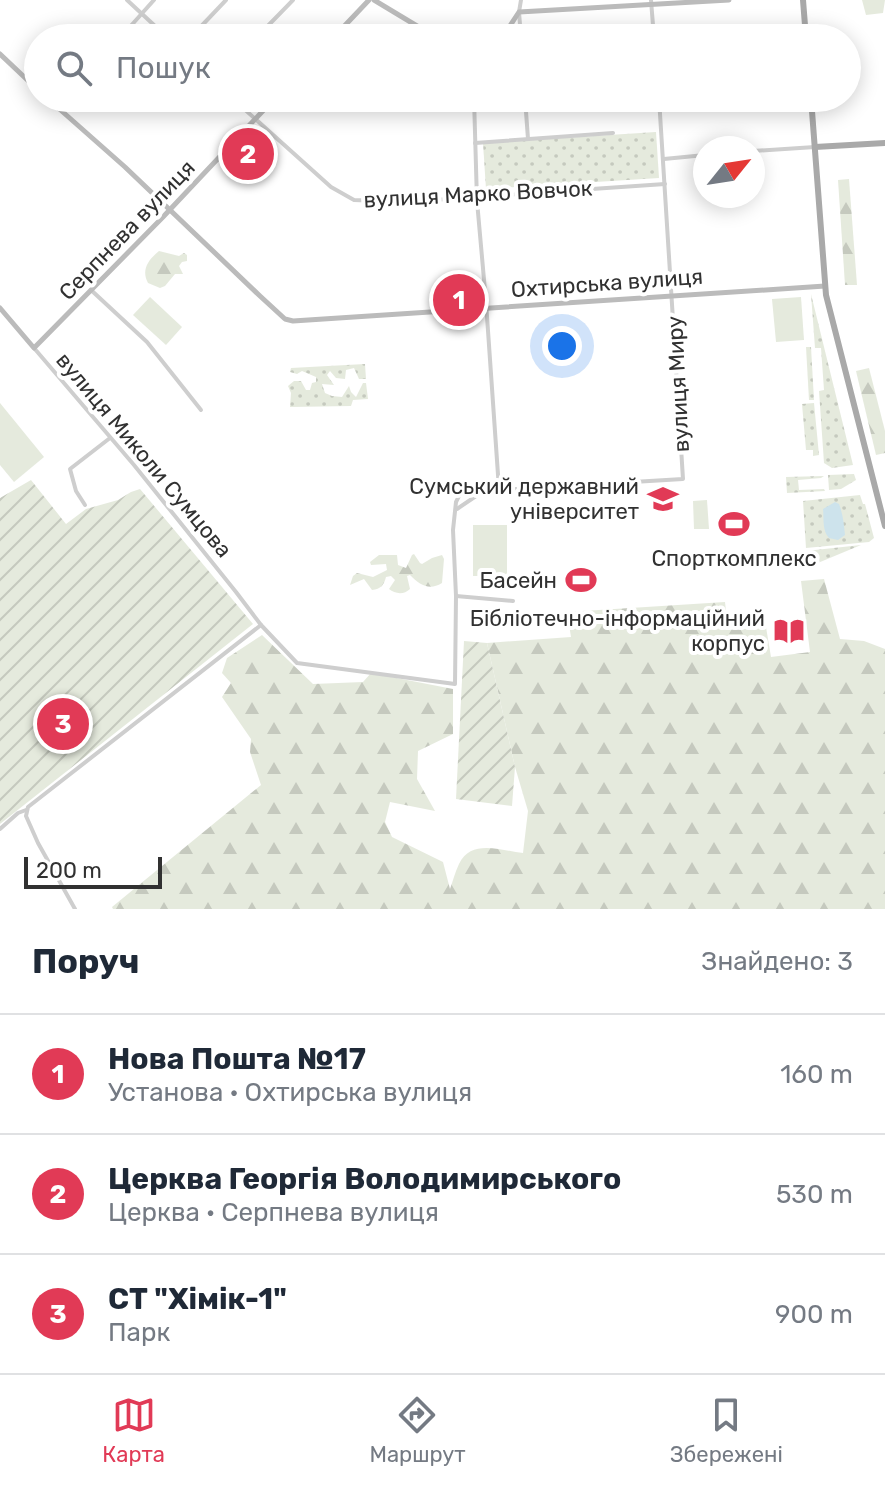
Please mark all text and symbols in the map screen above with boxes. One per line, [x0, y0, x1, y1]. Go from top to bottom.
search box [24, 24, 861, 112]
icon: search [52, 46, 96, 90]
text: Пошук [116, 50, 211, 86]
pin: 2 [222, 124, 274, 184]
north arrow [693, 136, 765, 208]
street label: Серпнева вулиця [53, 154, 201, 306]
street label: вулиця Марко Вовчок [363, 175, 593, 213]
street label: Охтирська вулиця [510, 263, 704, 303]
pin: 1 [433, 270, 485, 330]
street label: вулиця Миру [661, 315, 695, 453]
your location [542, 326, 582, 366]
street label: вулиця Миколи Сумцова [50, 347, 238, 563]
place label: Сумський державний університет [409, 473, 639, 525]
school or university icon: Сумський державний університет [646, 482, 680, 516]
sports icon: Спорткомплекс [717, 507, 751, 541]
place label: Спорткомплекс [651, 545, 817, 572]
sports icon: Басейн [564, 563, 598, 597]
place label: Басейн [480, 567, 557, 594]
place label: Бібліотечно-інформаційний корпус [470, 605, 765, 657]
library icon: Бібліотечно-інформаційний корпус [772, 614, 806, 648]
pin: 3 [37, 694, 89, 754]
scale bar [24, 853, 162, 889]
text: 200 m [36, 857, 102, 884]
text: Поруч [32, 941, 140, 982]
text: Знайдено: 3 [701, 946, 853, 977]
text: Нова Пошта №17 [108, 1041, 366, 1077]
text: 1 [52, 1059, 64, 1090]
text: 160 m [780, 1059, 853, 1090]
text: Установа · Охтирська вулиця [108, 1077, 472, 1108]
text: Церква Георгія Володимирського [108, 1161, 621, 1197]
text: 2 [50, 1179, 66, 1210]
text: 530 m [776, 1179, 853, 1210]
text: Церква · Серпнева вулиця [108, 1197, 439, 1228]
text: СТ "Хімік-1" [108, 1281, 287, 1317]
text: 3 [49, 1299, 67, 1330]
text: 900 m [775, 1299, 853, 1330]
text: Парк [108, 1317, 170, 1348]
tab: Карта [102, 1393, 165, 1468]
tab: Маршрут [369, 1393, 465, 1468]
tab: Збережені [670, 1393, 783, 1468]

